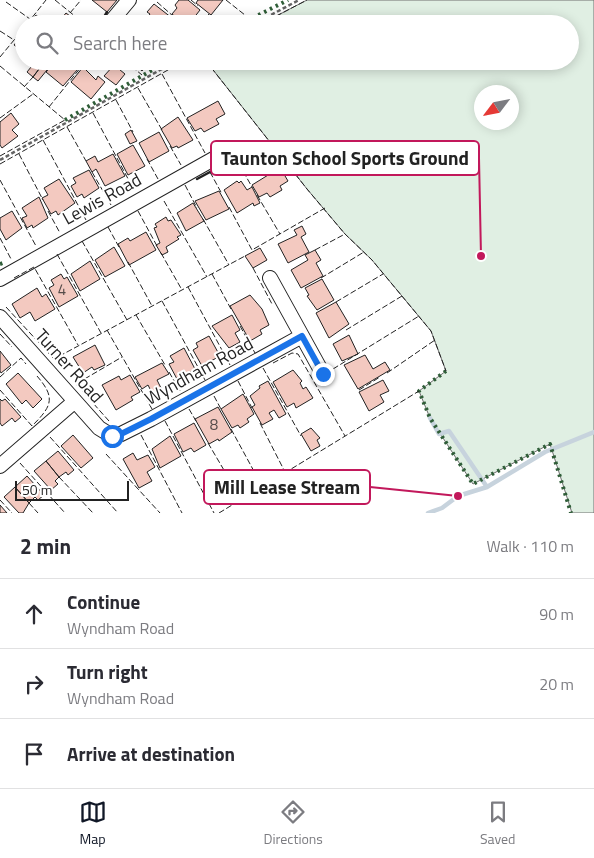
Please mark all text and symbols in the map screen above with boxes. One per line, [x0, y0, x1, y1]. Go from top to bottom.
search box [15, 15, 579, 70]
text: Search here [73, 28, 167, 57]
icon: search [33, 29, 61, 57]
north arrow [474, 85, 519, 130]
callout: Taunton School Sports Ground [211, 141, 479, 175]
text: Taunton School Sports Ground [221, 143, 469, 172]
street label: Lewis Road [57, 166, 146, 231]
house number: 4 [58, 278, 66, 301]
street label: Turner Road [29, 323, 110, 409]
street label: Wyndham Road [140, 330, 258, 412]
route end [312, 363, 335, 386]
house number: 8 [210, 413, 218, 436]
route start [101, 425, 124, 448]
callout: Mill Lease Stream [204, 470, 370, 504]
text: Mill Lease Stream [214, 472, 360, 501]
scale bar [15, 478, 129, 501]
text: 50 m [22, 479, 52, 500]
text: 2 min [20, 530, 71, 562]
text: Walk · 110 m [486, 534, 574, 558]
text: Continue [67, 587, 140, 616]
icon: ahead [20, 600, 48, 628]
text: 90 m [539, 602, 574, 626]
text: Wyndham Road [67, 616, 174, 640]
text: Turn right [67, 657, 148, 686]
icon: right [20, 670, 48, 698]
text: 20 m [539, 672, 574, 696]
text: Wyndham Road [67, 686, 174, 710]
text: Arrive at destination [67, 739, 235, 768]
icon: arrive [20, 740, 48, 768]
tab: Map [79, 798, 107, 849]
tab: Directions [264, 798, 323, 849]
tab: Saved [480, 798, 516, 849]

